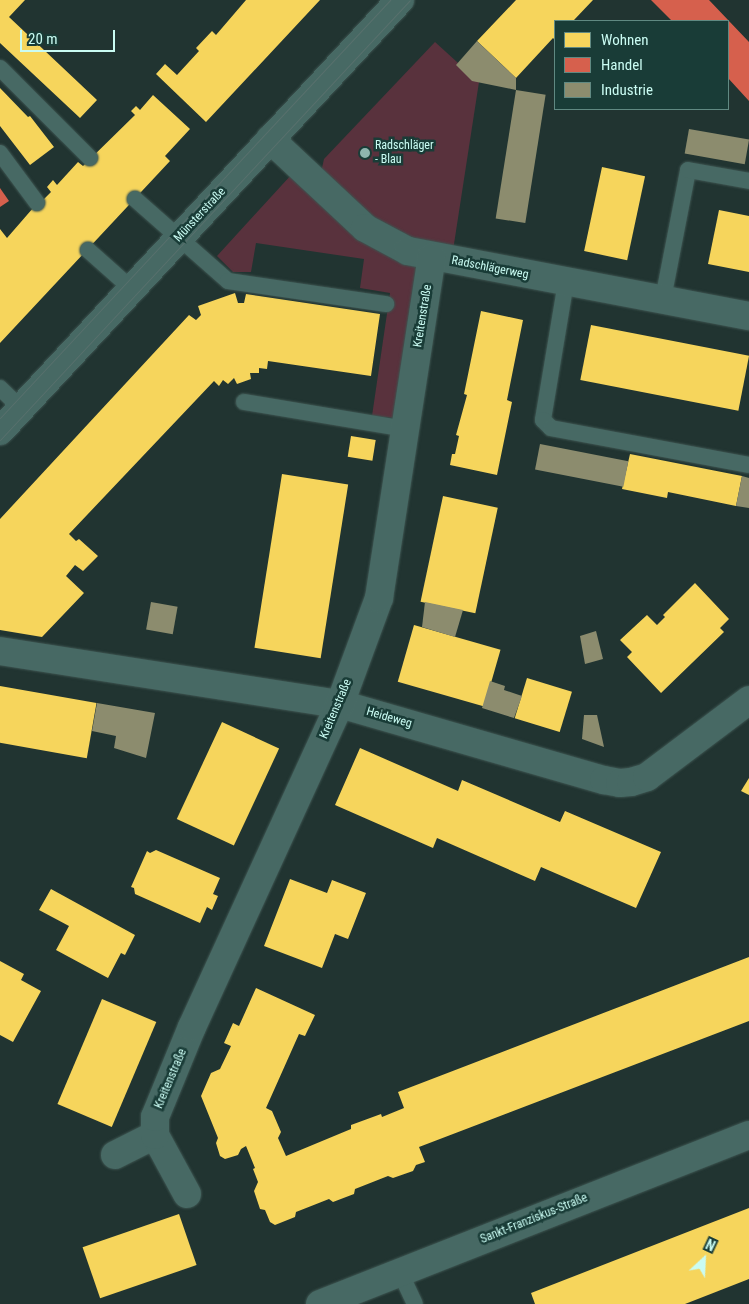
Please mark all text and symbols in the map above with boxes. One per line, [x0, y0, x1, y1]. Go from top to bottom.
scale bar [22, 20, 118, 52]
legend [554, 20, 729, 110]
text: 20 m [28, 30, 58, 48]
text: Wohnen [601, 31, 649, 49]
text: Handel [601, 56, 643, 74]
text: Industrie [601, 81, 653, 99]
place label: Radschläger - Blau [375, 139, 434, 167]
marker: Radschläger - Blau [359, 147, 371, 159]
street label: Münsterstraße [171, 185, 229, 245]
street label: Radschlägerweg [450, 253, 530, 283]
street label: Kreitenstraße [411, 283, 435, 349]
street label: Kreitenstraße [317, 677, 355, 741]
street label: Heideweg [365, 705, 413, 731]
street label: Kreitenstraße [152, 1047, 190, 1111]
street label: Sankt-Franziskus-Straße [478, 1191, 590, 1247]
north arrow [679, 1234, 729, 1284]
text: N [703, 1236, 718, 1254]

